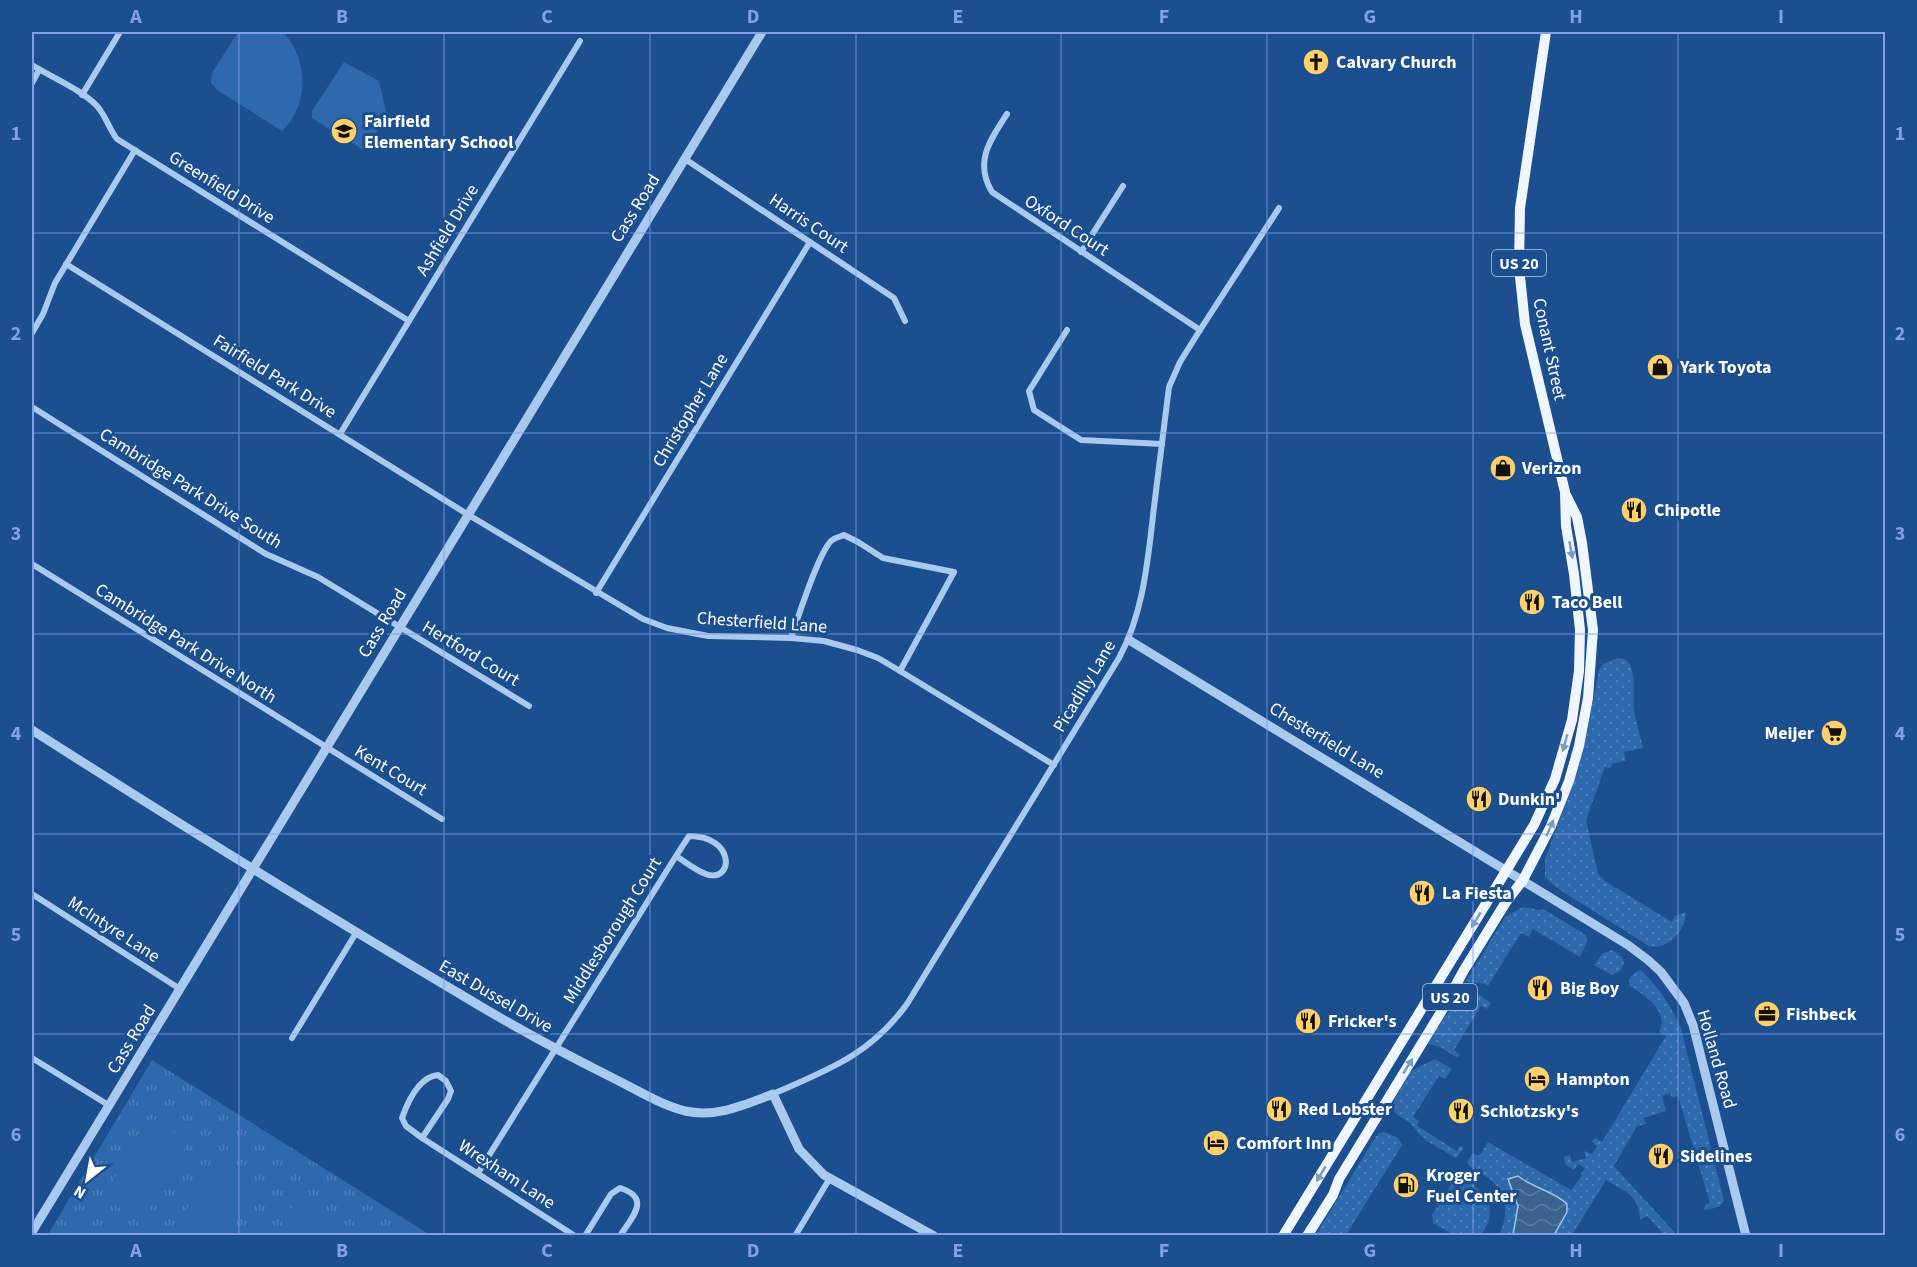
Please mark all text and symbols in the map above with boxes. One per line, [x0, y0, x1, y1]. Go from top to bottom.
text: A [129, 3, 142, 31]
text: B [336, 3, 348, 31]
text: C [541, 3, 553, 31]
text: D [747, 3, 759, 31]
text: E [953, 3, 963, 31]
text: F [1159, 3, 1169, 31]
text: G [1364, 3, 1376, 31]
text: H [1569, 3, 1583, 31]
text: I [1778, 3, 1784, 31]
church icon: Calvary Church [1301, 47, 1331, 77]
place label: Calvary Church [1336, 50, 1457, 75]
place label: Fairfield Elementary School [364, 109, 514, 155]
school or university icon: Fairfield Elementary School [329, 116, 359, 146]
text: 1 [11, 120, 21, 148]
text: 1 [1895, 120, 1905, 148]
street label: Greenfield Drive [164, 145, 280, 230]
street label: Cass Road [605, 169, 666, 247]
street label: Ashfield Drive [410, 179, 485, 281]
street label: Harris Court [764, 188, 853, 259]
street label: Oxford Court [1019, 189, 1114, 262]
road number: US 20 [1492, 250, 1546, 276]
street label: Conant Street [1527, 296, 1573, 402]
text: 2 [11, 320, 21, 348]
text: 2 [1895, 320, 1905, 348]
street label: Fairfield Park Drive [208, 328, 341, 424]
street label: Christopher Lane [647, 349, 734, 472]
shop icon: Yark Toyota [1645, 352, 1675, 382]
place label: Yark Toyota [1679, 355, 1771, 380]
street label: Cambridge Park Drive South [95, 422, 287, 555]
shop icon: Verizon [1488, 453, 1518, 483]
place label: Verizon [1521, 456, 1582, 481]
restaurant icon: Chipotle [1619, 495, 1649, 525]
place label: Chipotle [1654, 498, 1721, 523]
text: 3 [11, 520, 21, 548]
text: 3 [1895, 520, 1905, 548]
one-way arrow [1566, 541, 1575, 560]
street label: Cambridge Park Drive North [90, 577, 281, 710]
street label: Cass Road [352, 584, 413, 663]
restaurant icon: Taco Bell [1517, 587, 1547, 617]
place label: Taco Bell [1552, 590, 1622, 615]
street label: Chesterfield Lane [696, 605, 828, 640]
street label: Hertford Court [417, 615, 524, 692]
street label: Picadilly Lane [1047, 635, 1122, 737]
street label: Chesterfield Lane [1264, 696, 1389, 785]
supermarket icon: Meijer [1819, 718, 1849, 748]
text: 4 [11, 720, 22, 748]
text: 4 [1895, 720, 1906, 748]
place label: Meijer [1765, 721, 1815, 746]
one-way arrow [1560, 734, 1570, 752]
street label: Kent Court [350, 739, 432, 802]
restaurant icon: Dunkin' [1464, 784, 1494, 814]
place label: Dunkin' [1498, 787, 1560, 812]
one-way arrow [1546, 819, 1555, 836]
street label: Middlesborough Court [557, 852, 668, 1008]
restaurant icon: La Fiesta [1407, 878, 1437, 908]
place label: La Fiesta [1442, 881, 1512, 906]
street label: McIntyre Lane [63, 890, 165, 969]
one-way arrow [1471, 912, 1482, 928]
text: 5 [11, 921, 21, 949]
text: 5 [1895, 921, 1905, 949]
street label: East Dussel Drive [434, 954, 557, 1039]
restaurant icon: Big Boy [1525, 973, 1555, 1003]
place label: Big Boy [1560, 976, 1620, 1001]
road number: US 20 [1423, 984, 1477, 1010]
office icon: Fishbeck [1752, 999, 1782, 1029]
street label: Cass Road [101, 1000, 162, 1079]
place label: Fishbeck [1786, 1002, 1857, 1027]
restaurant icon: Fricker's [1293, 1006, 1323, 1036]
street label: Holland Road [1690, 1007, 1743, 1112]
place label: Fricker's [1328, 1009, 1397, 1034]
one-way arrow [1403, 1058, 1414, 1074]
hotel icon: Hampton [1522, 1064, 1552, 1094]
place label: Hampton [1556, 1067, 1630, 1092]
restaurant icon: Red Lobster [1264, 1094, 1294, 1124]
restaurant icon: Schlotzsky's [1446, 1096, 1476, 1126]
place label: Red Lobster [1298, 1097, 1393, 1122]
place label: Schlotzsky's [1480, 1099, 1579, 1124]
text: 6 [11, 1121, 21, 1149]
text: 6 [1895, 1121, 1905, 1149]
hotel icon: Comfort Inn [1201, 1128, 1231, 1158]
place label: Comfort Inn [1236, 1131, 1332, 1156]
street label: Wrexham Lane [453, 1134, 560, 1215]
restaurant icon: Sidelines [1646, 1141, 1676, 1171]
place label: Sidelines [1680, 1144, 1752, 1169]
north arrow [57, 1150, 117, 1210]
place label: Kroger Fuel Center [1426, 1163, 1517, 1209]
one-way arrow [1315, 1166, 1326, 1182]
fuel station icon: Kroger Fuel Center [1391, 1170, 1421, 1200]
text: N [70, 1180, 90, 1204]
text: A [129, 1237, 142, 1265]
text: B [336, 1237, 348, 1265]
text: C [541, 1237, 553, 1265]
text: D [747, 1237, 759, 1265]
text: E [953, 1237, 963, 1265]
text: F [1159, 1237, 1169, 1265]
text: G [1364, 1237, 1376, 1265]
text: H [1569, 1237, 1583, 1265]
text: I [1778, 1237, 1784, 1265]

